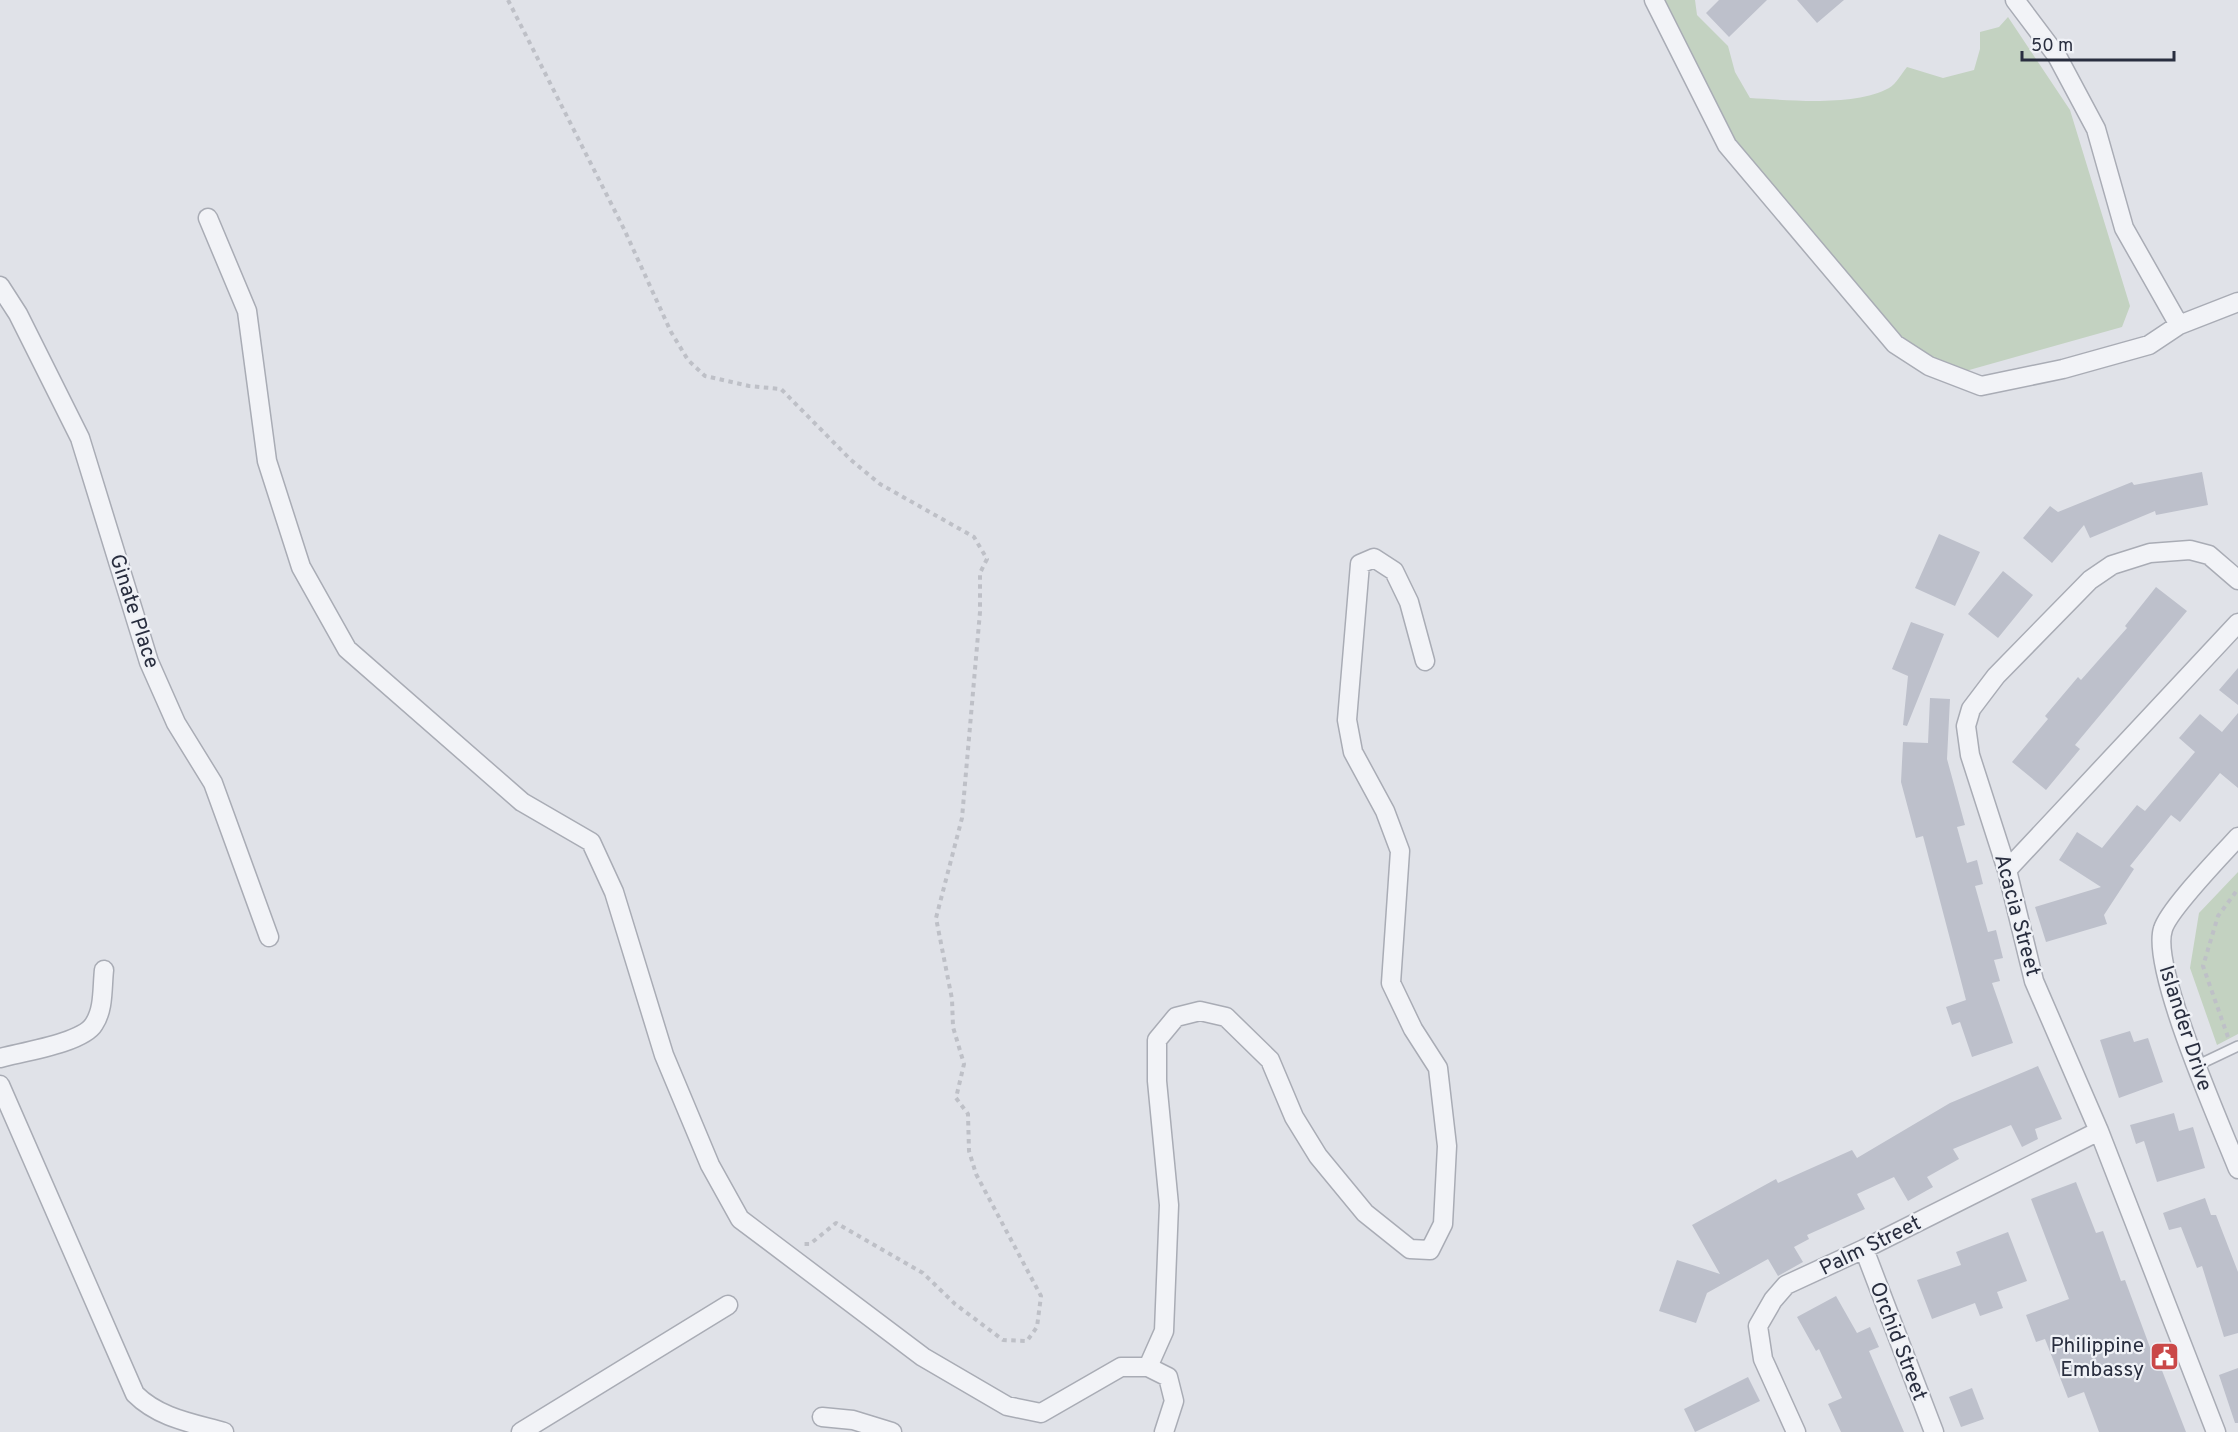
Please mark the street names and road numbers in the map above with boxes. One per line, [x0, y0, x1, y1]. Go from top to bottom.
street label: Ginate Place [102, 551, 165, 672]
street label: Acacia Street [1987, 851, 2046, 979]
street label: Islander Drive [2152, 962, 2218, 1095]
street label: Palm Street [1815, 1210, 1926, 1283]
street label: Orchid Street [1863, 1278, 1933, 1405]

